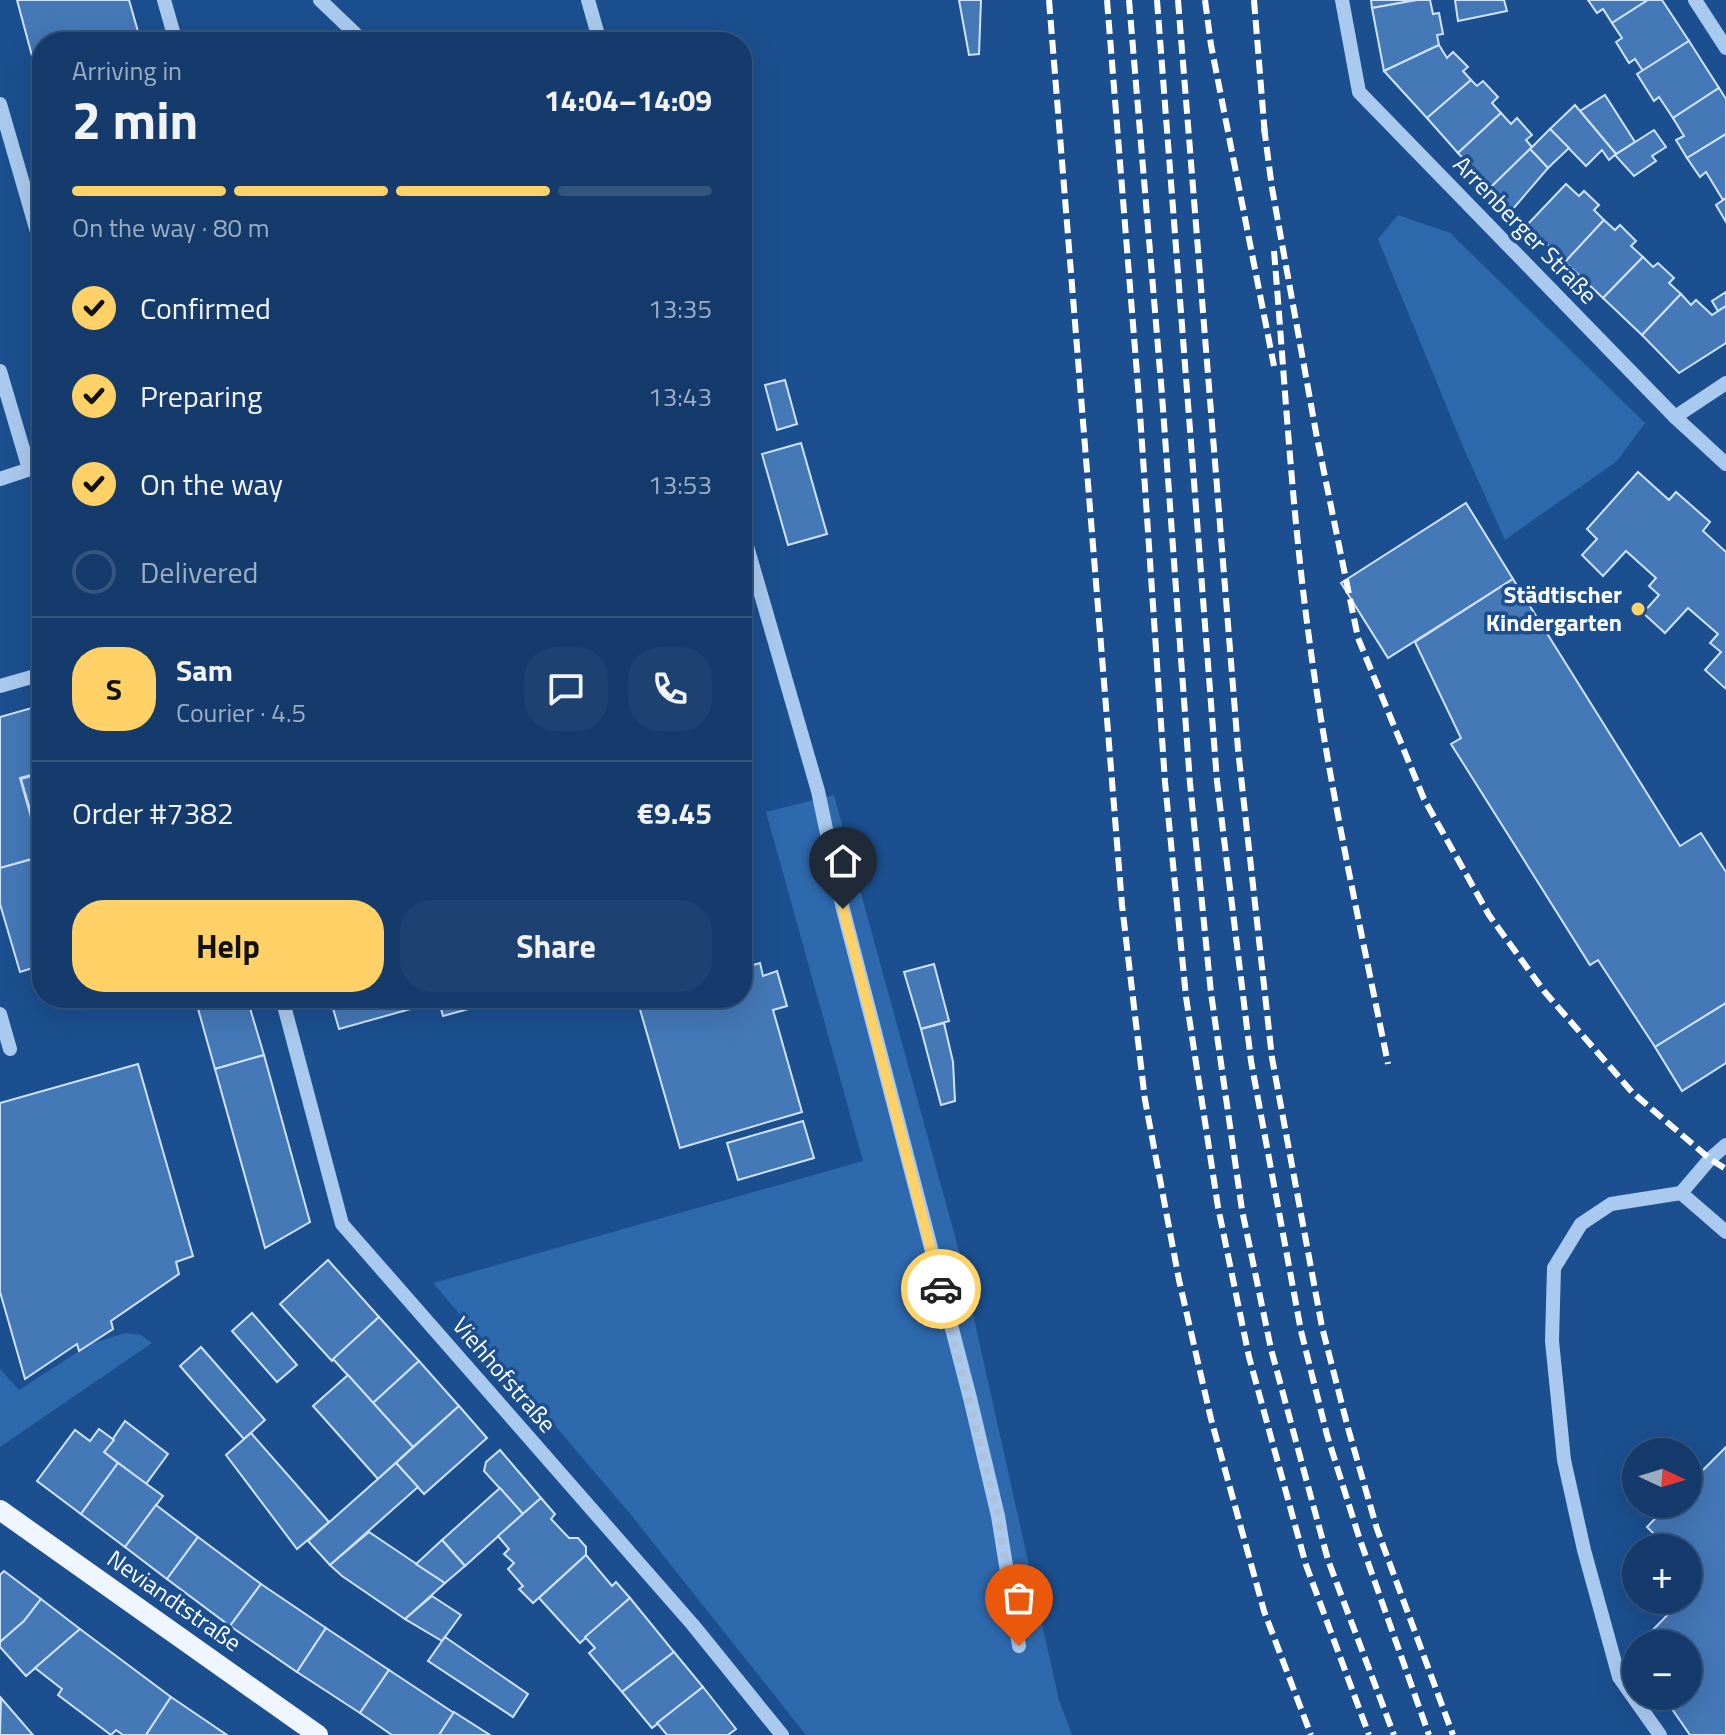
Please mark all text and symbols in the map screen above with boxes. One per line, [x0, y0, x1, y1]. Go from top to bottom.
text: Arriving in [72, 51, 182, 90]
text: 14:04–14:09 [544, 77, 712, 123]
text: 2 min [72, 80, 198, 159]
street label: Arrenberger Straße [1445, 147, 1606, 312]
text: On the way · 80 m [72, 208, 270, 247]
text: Confirmed [140, 285, 271, 331]
icon: check [72, 286, 116, 330]
text: 13:35 [648, 289, 712, 328]
text: Preparing [140, 373, 262, 419]
icon: check [72, 374, 116, 418]
text: 13:43 [648, 377, 712, 416]
text: On the way [140, 461, 283, 507]
icon: check [72, 462, 116, 506]
text: 13:53 [648, 465, 712, 504]
text: Delivered [140, 549, 258, 595]
place label: Städtischer Kindergarten [1486, 576, 1622, 640]
marker: Städtischer Kindergarten [1629, 600, 1647, 618]
text: Sam [176, 647, 233, 693]
button: chat [524, 647, 608, 731]
button: phone [628, 647, 712, 731]
text: S [106, 666, 122, 712]
text: Courier · 4.5 [176, 693, 306, 732]
text: Order #7382 [72, 790, 234, 836]
text: €9.45 [637, 790, 712, 836]
pin [809, 827, 877, 909]
icon: home [821, 839, 865, 883]
button: Help [72, 900, 384, 992]
button: Share [400, 900, 712, 992]
courier [901, 1249, 981, 1329]
icon: car [919, 1267, 963, 1311]
street label: Viehhofstraße [444, 1308, 565, 1440]
north arrow [1622, 1438, 1702, 1518]
map controls [1622, 1438, 1702, 1710]
button: + [1622, 1534, 1702, 1614]
street label: Neviandtstraße [100, 1541, 249, 1660]
pin [985, 1564, 1053, 1646]
icon: bag [997, 1576, 1041, 1620]
button: − [1622, 1630, 1702, 1710]

